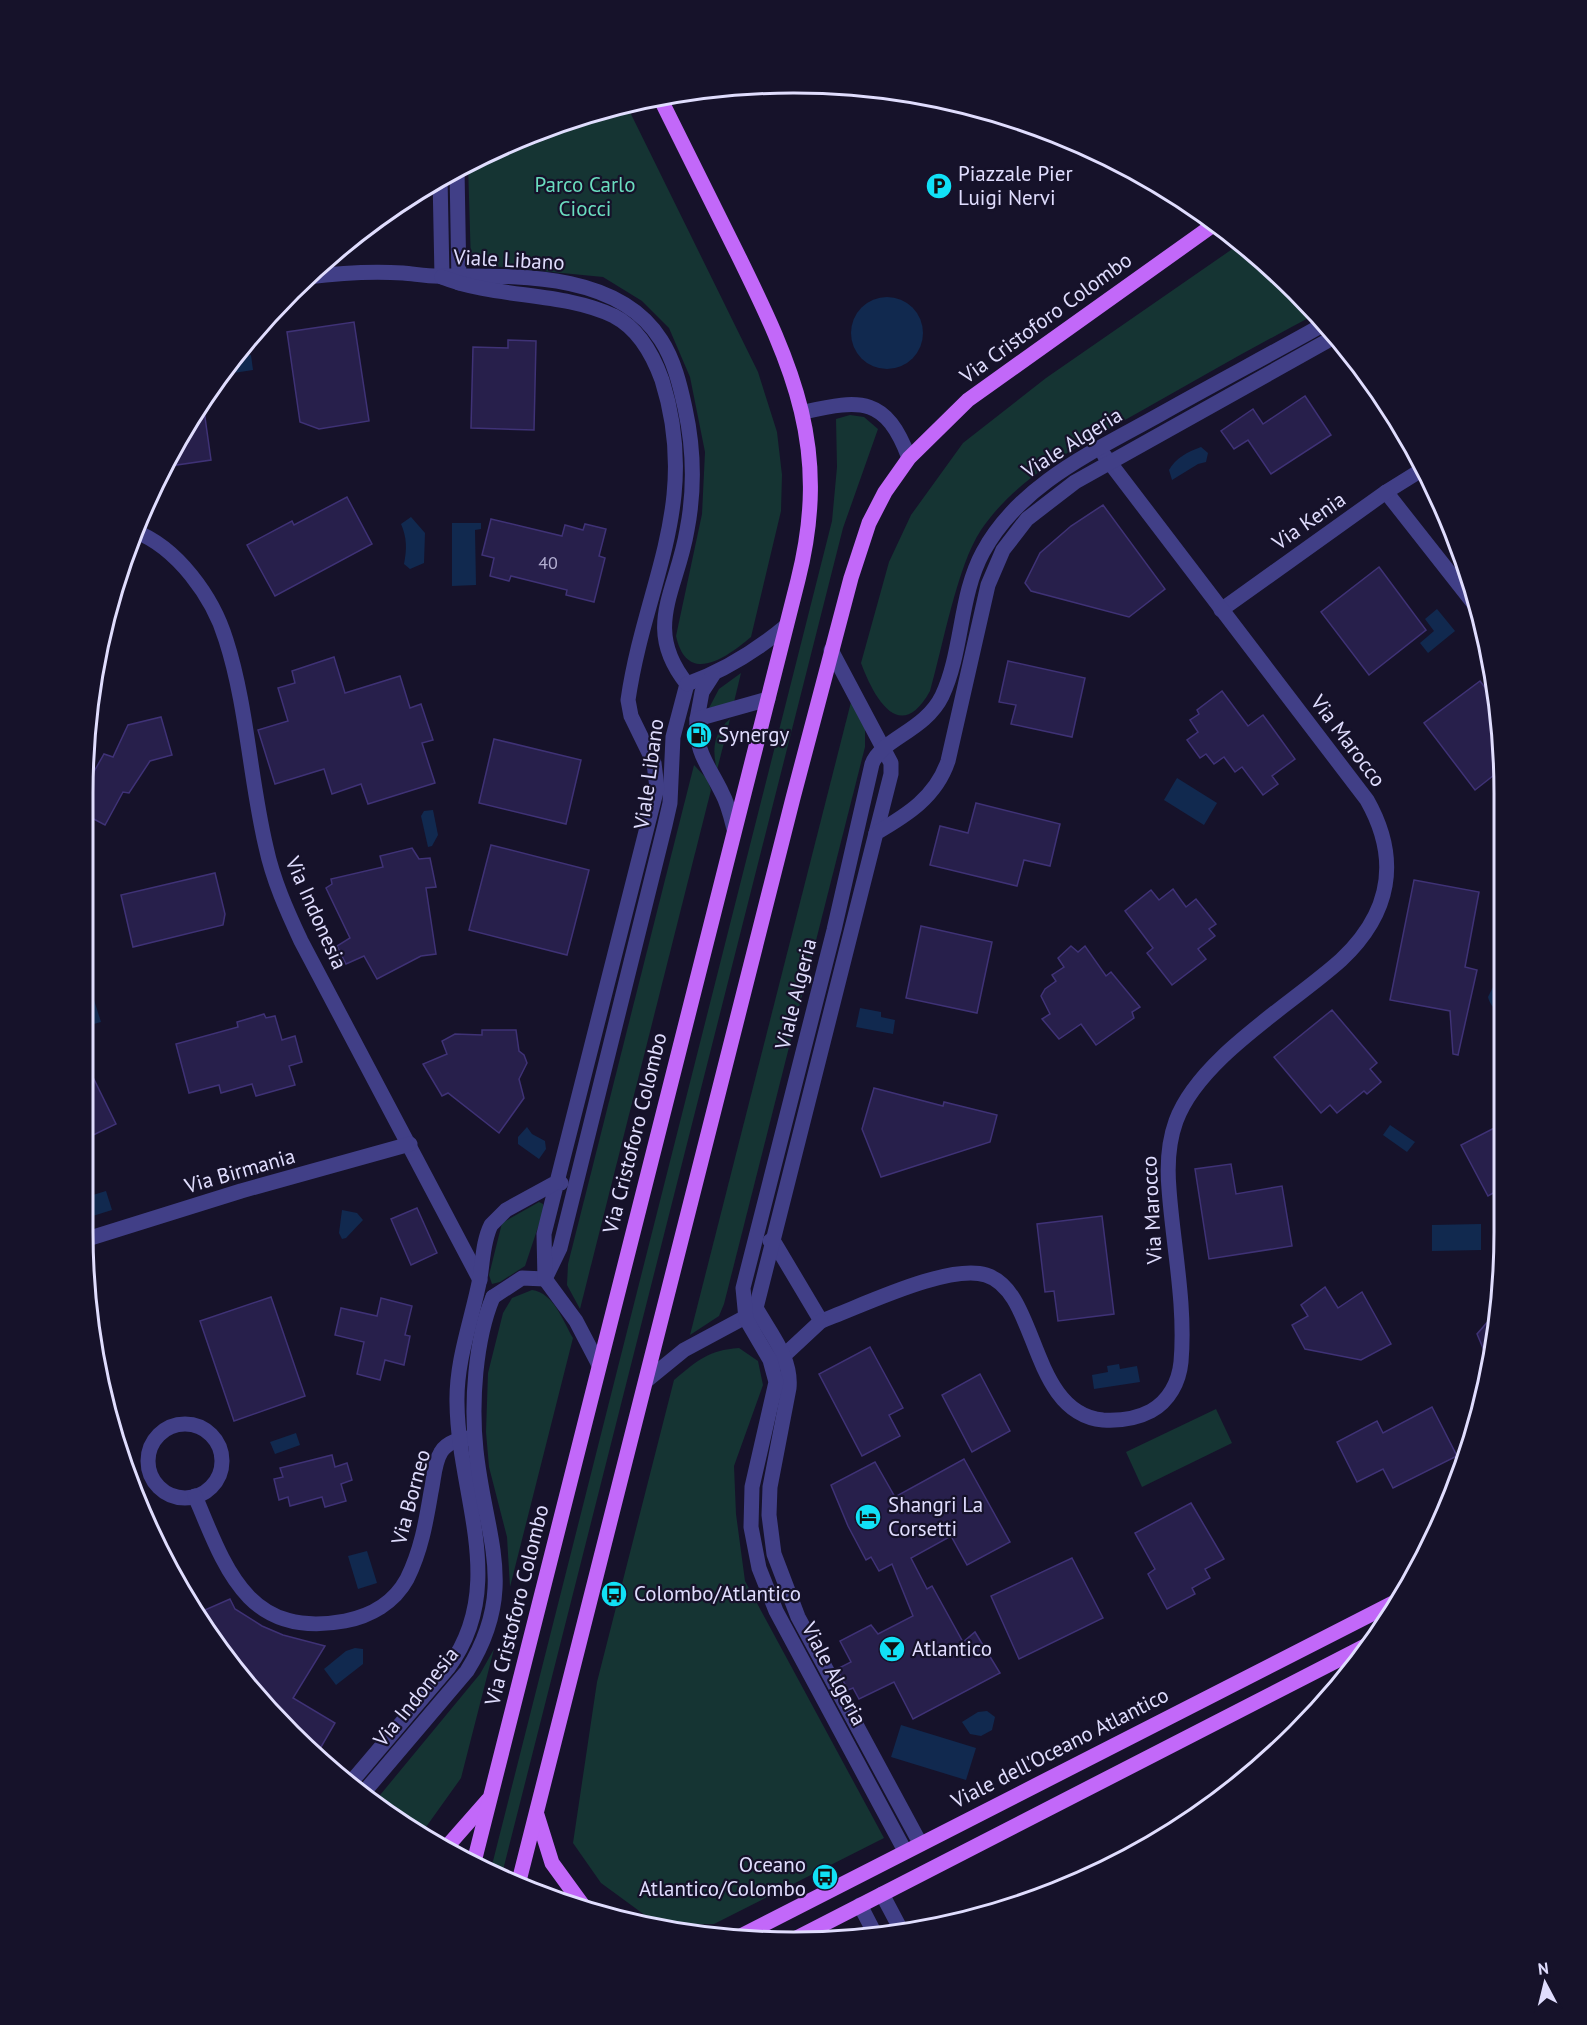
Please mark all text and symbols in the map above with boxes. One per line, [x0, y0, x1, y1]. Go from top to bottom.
place label: Piazzale Pier Luigi Nervi [958, 160, 1073, 211]
park label: Parco Carlo Ciocci [535, 171, 636, 222]
parking icon: Piazzale Pier Luigi Nervi [924, 171, 954, 201]
street label: Viale Libano [452, 243, 565, 276]
street label: Via Cristoforo Colombo [954, 246, 1137, 390]
street label: Viale Algeria [1016, 401, 1127, 485]
street label: Via Kenia [1266, 486, 1351, 556]
house number: 40 [538, 551, 558, 574]
street label: Via Marocco [1304, 689, 1392, 792]
street label: Viale Libano [627, 717, 670, 832]
fuel station icon: Synergy [684, 720, 714, 750]
place label: Synergy [718, 721, 790, 748]
street label: Via Indonesia [279, 851, 353, 973]
street label: Viale Algeria [768, 936, 822, 1053]
street label: Via Cristoforo Colombo [596, 1030, 673, 1237]
street label: Via Birmania [181, 1142, 298, 1199]
street label: Via Marocco [1135, 1155, 1168, 1266]
street label: Via Borneo [385, 1446, 436, 1548]
place label: Shangri La Corsetti [888, 1491, 983, 1542]
street label: Via Cristoforo Colombo [478, 1502, 555, 1709]
hotel icon: Shangri La Corsetti [853, 1502, 883, 1532]
bus stop icon: Colombo/Atlantico [599, 1579, 629, 1609]
place label: Colombo/Atlantico [634, 1580, 801, 1607]
street label: Viale Algeria [795, 1617, 873, 1730]
bar icon: Atlantico [877, 1634, 907, 1664]
place label: Atlantico [912, 1635, 992, 1662]
street label: Via Indonesia [366, 1641, 464, 1753]
street label: Viale dell'Oceano Atlantico [946, 1681, 1173, 1815]
place label: Oceano Atlantico/Colombo [639, 1851, 806, 1902]
bus stop icon: Oceano Atlantico/Colombo [810, 1862, 840, 1892]
north arrow [1515, 1953, 1575, 2013]
text: N [1537, 1958, 1550, 1979]

